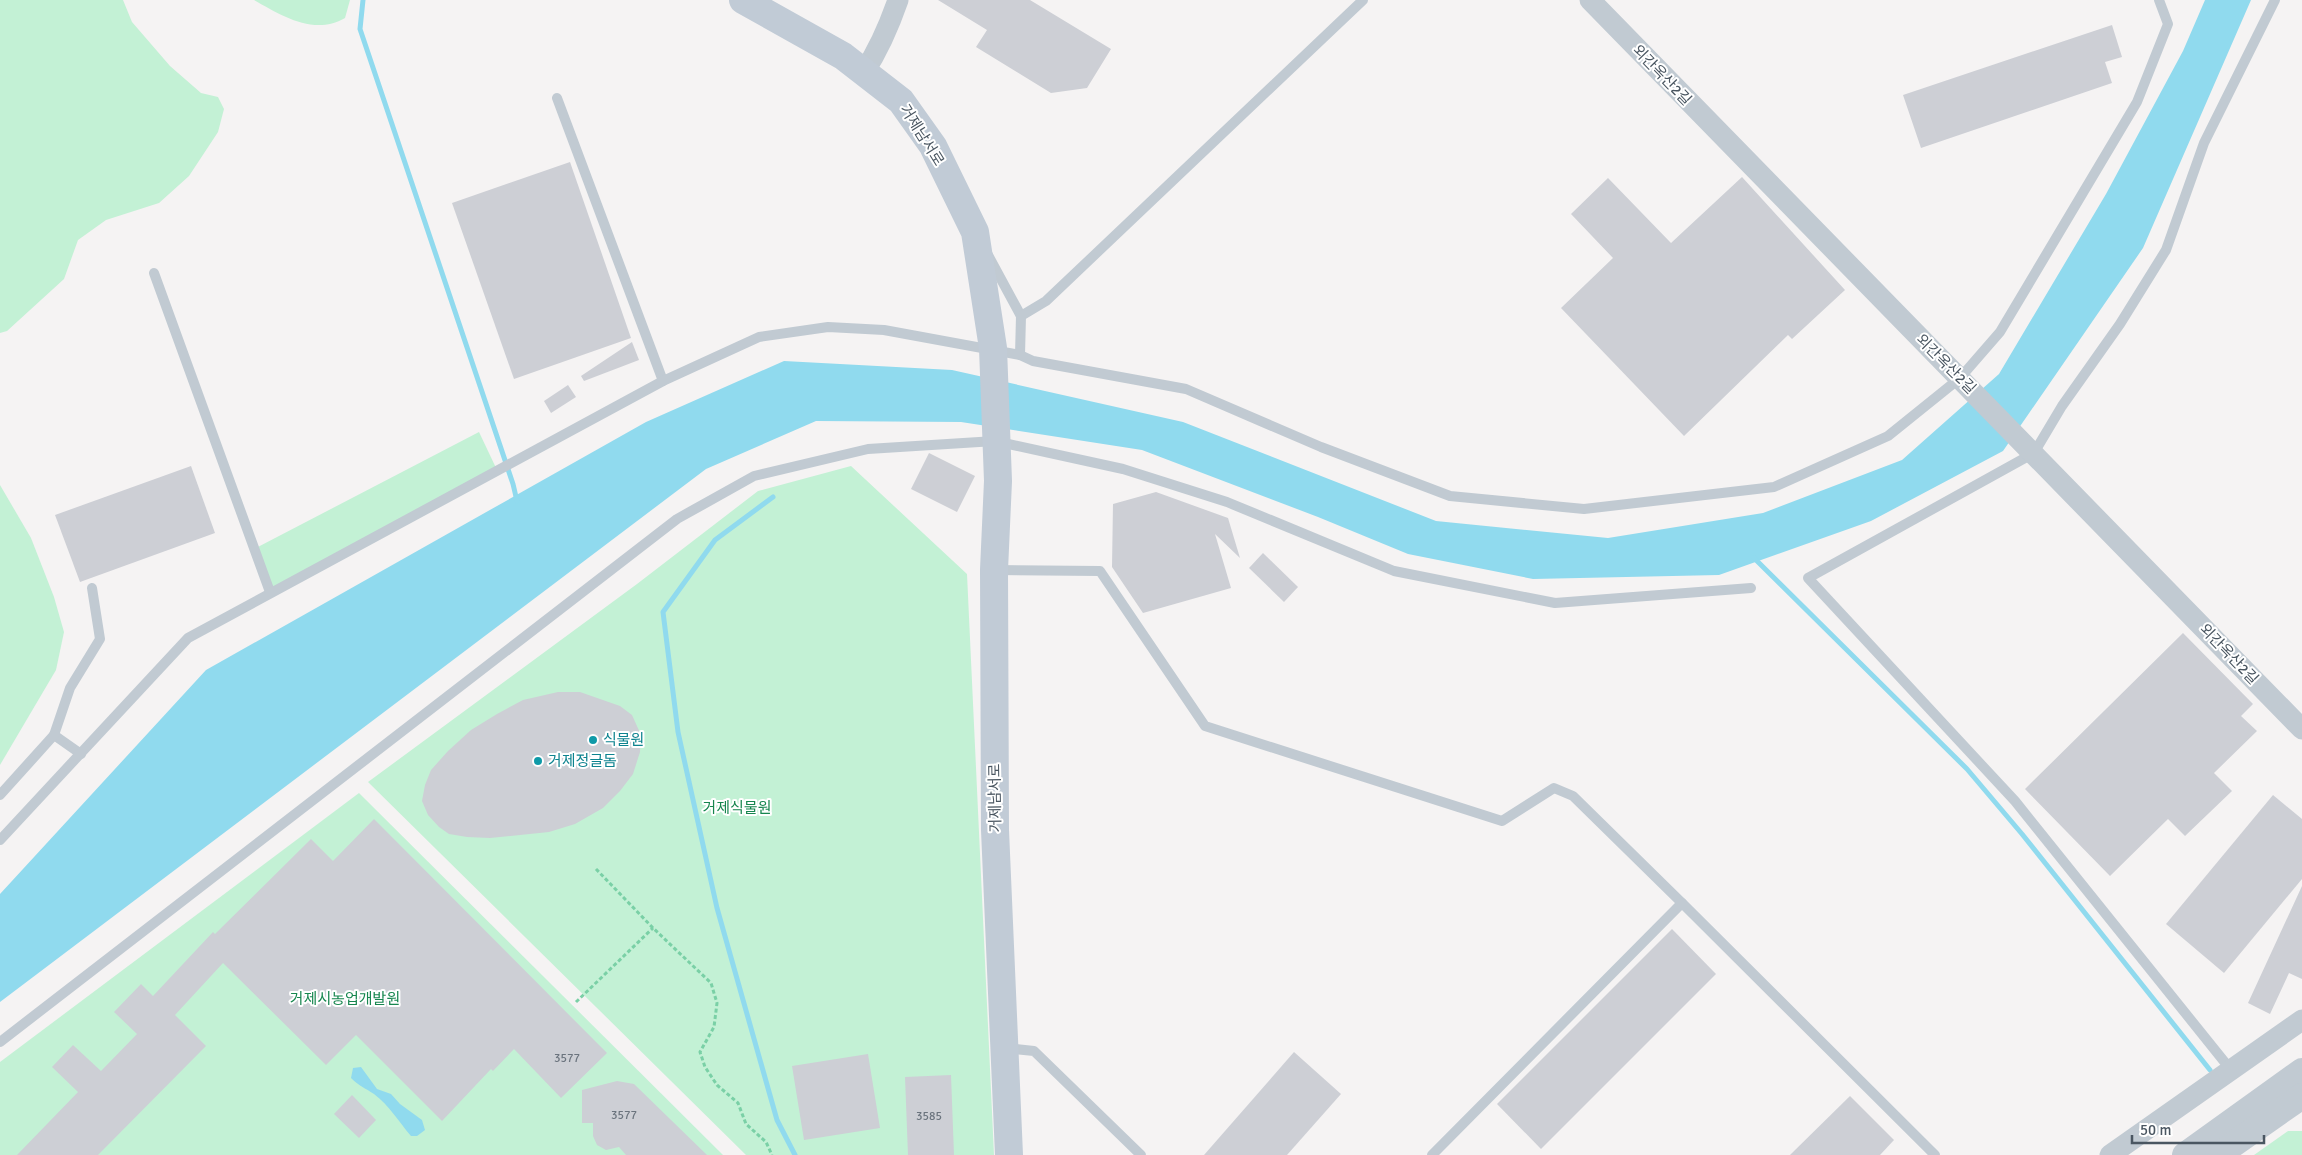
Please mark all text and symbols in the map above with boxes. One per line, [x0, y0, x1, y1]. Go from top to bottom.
street label: 외간옥산2길 [1629, 41, 1695, 109]
street label: 거제남서로 [896, 101, 948, 169]
street label: 외간옥산2길 [1912, 330, 1980, 398]
street label: 외간옥산2길 [2196, 620, 2262, 688]
place label: 식물원 [603, 731, 644, 749]
marker: 식물원 [587, 734, 599, 746]
place label: 거제정글돔 [548, 752, 617, 770]
marker: 거제정글돔 [532, 755, 544, 767]
street label: 거제남서로 [985, 763, 1005, 833]
park label: 거제식물원 [702, 799, 772, 817]
park label: 거제시농업개발원 [290, 990, 400, 1008]
house number: 3577 [554, 1051, 580, 1066]
house number: 3577 [611, 1108, 637, 1123]
house number: 3585 [916, 1109, 942, 1124]
scale bar [2132, 1112, 2264, 1144]
text: 50 m [2140, 1121, 2171, 1139]

